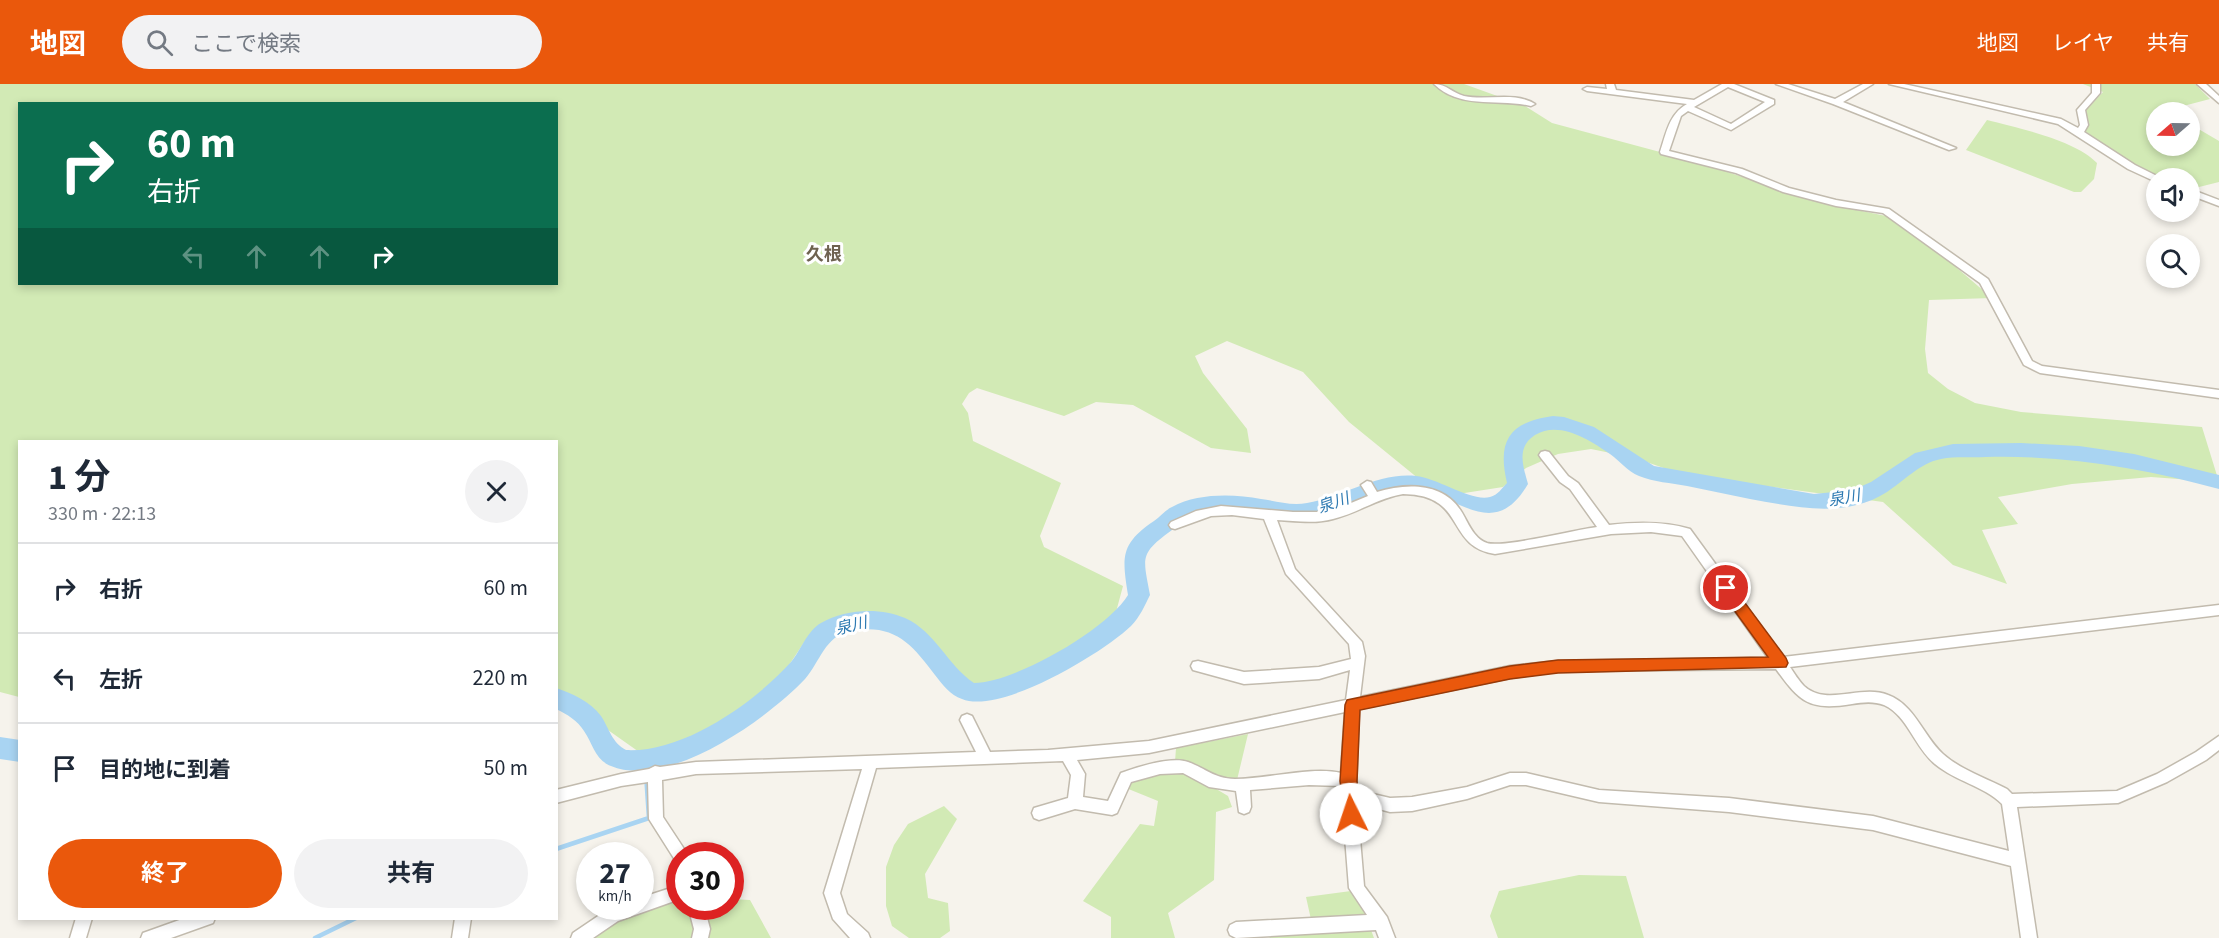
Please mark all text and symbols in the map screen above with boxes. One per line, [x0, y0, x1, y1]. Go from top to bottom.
search box [122, 15, 542, 69]
text: 地図 [30, 24, 86, 64]
icon: search [143, 26, 176, 59]
text: ここで検索 [191, 28, 301, 60]
text: 地図 [1977, 28, 2019, 58]
text: レイヤ [2052, 28, 2114, 58]
text: 共有 [2147, 28, 2189, 58]
north arrow [2146, 102, 2200, 156]
map controls [2146, 102, 2200, 288]
text: 60 m [147, 114, 236, 174]
icon: right [48, 126, 126, 204]
button: sound [2146, 168, 2200, 222]
text: 右折 [147, 173, 201, 212]
button: search [2146, 234, 2200, 288]
icon: left [177, 240, 210, 273]
icon: ahead [240, 240, 273, 273]
icon: ahead [303, 240, 336, 273]
icon: right [366, 240, 399, 273]
district label: 久根 [806, 242, 842, 267]
text: 1 分 [48, 452, 110, 503]
button: close [465, 460, 528, 523]
water label: 泉川 [1826, 484, 1864, 512]
water label: 泉川 [1315, 487, 1354, 519]
text: 330 m · 22:13 [48, 500, 156, 528]
pin [1700, 562, 1751, 613]
icon: arrive [1709, 571, 1742, 604]
icon: right [48, 572, 81, 605]
text: 60 m [483, 572, 528, 604]
text: 右折 [99, 574, 143, 606]
water label: 泉川 [833, 611, 871, 640]
icon: left [48, 662, 81, 695]
text: 220 m [473, 662, 528, 694]
text: 左折 [99, 664, 143, 696]
icon: arrive [48, 752, 81, 785]
text: 50 m [483, 752, 528, 784]
text: 目的地に到着 [99, 754, 231, 786]
position arrow [1319, 782, 1383, 846]
button: 終了 [48, 839, 282, 908]
button: 共有 [294, 839, 528, 908]
speed limit sign: 30 [666, 842, 744, 920]
text: 27 [599, 852, 631, 895]
text: km/h [598, 886, 632, 907]

